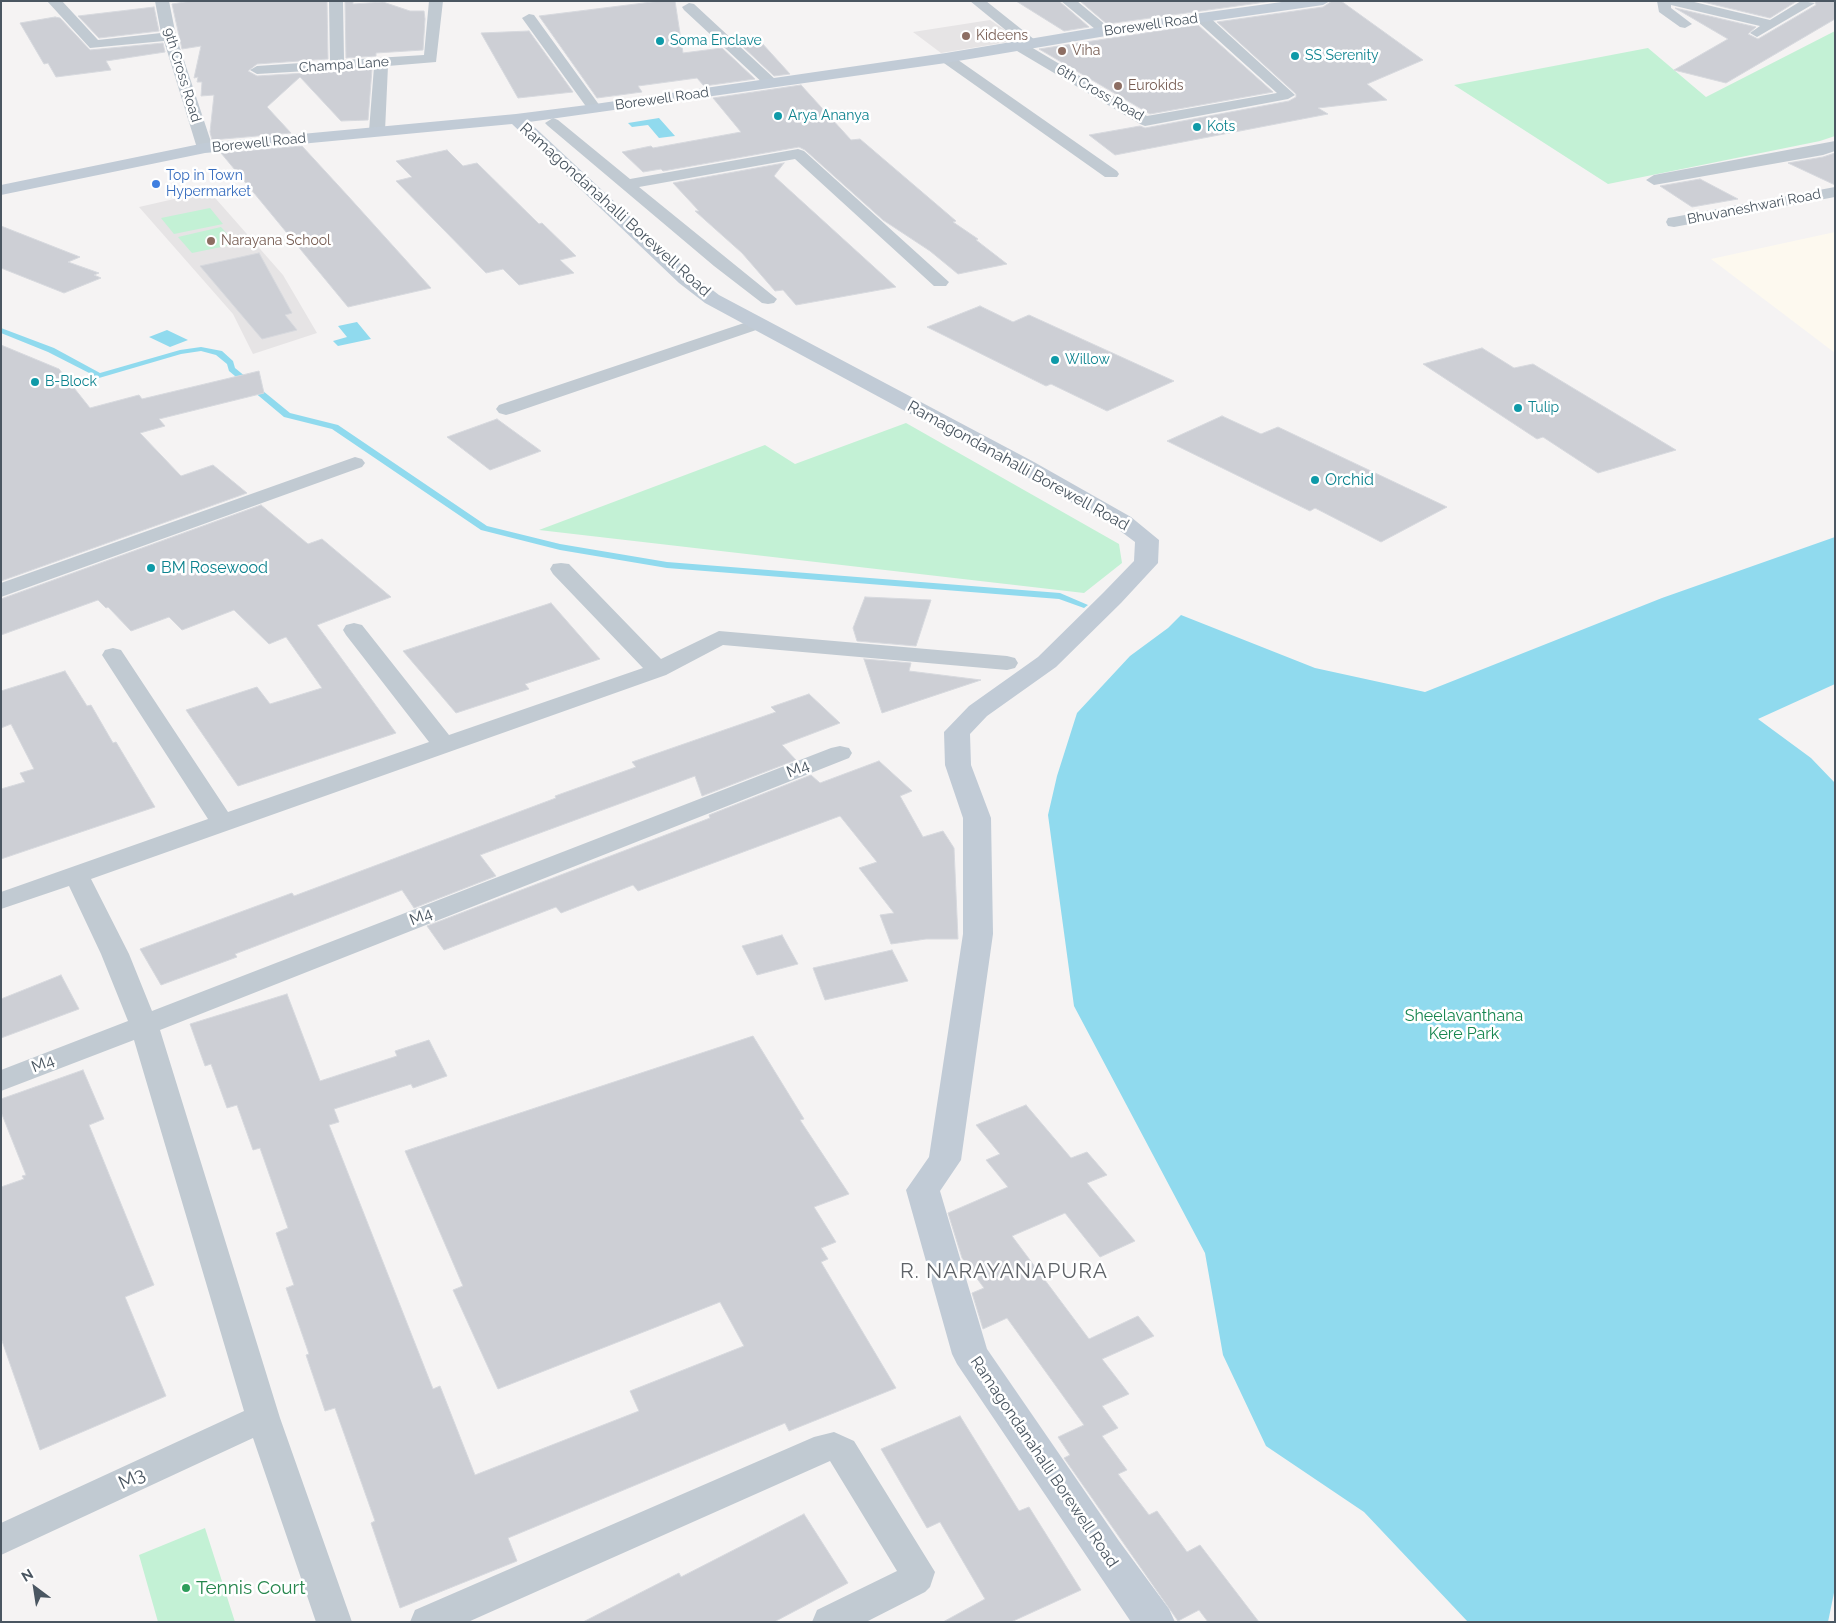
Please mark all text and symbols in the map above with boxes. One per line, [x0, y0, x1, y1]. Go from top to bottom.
street label: Borewell Road [1103, 10, 1199, 40]
street label: 9th Cross Road [160, 26, 204, 124]
place label: Kideens [976, 28, 1028, 44]
marker: Kideens [960, 30, 972, 42]
place label: Soma Enclave [670, 33, 762, 49]
marker: Soma Enclave [654, 35, 666, 47]
place label: Viha [1072, 43, 1100, 59]
marker: Viha [1056, 45, 1068, 57]
place label: SS Serenity [1305, 48, 1379, 64]
marker: SS Serenity [1289, 50, 1301, 62]
street label: Champa Lane [298, 53, 390, 77]
street label: 6th Cross Road [1053, 61, 1147, 125]
place label: Eurokids [1128, 78, 1184, 94]
marker: Eurokids [1112, 80, 1124, 92]
street label: Borewell Road [614, 84, 710, 114]
place label: Arya Ananya [788, 108, 869, 124]
marker: Arya Ananya [772, 110, 784, 122]
street label: Ramagondanahalli Borewell Road [516, 119, 714, 301]
place label: Kots [1207, 119, 1235, 135]
marker: Kots [1191, 121, 1203, 133]
street label: Borewell Road [211, 130, 307, 156]
place label: Top in Town Hypermarket [166, 168, 251, 200]
marker: Top in Town Hypermarket [150, 178, 162, 190]
street label: Bhuvaneshwari Road [1686, 186, 1822, 228]
place label: Narayana School [221, 233, 331, 249]
marker: Narayana School [205, 235, 217, 247]
place label: Willow [1065, 352, 1110, 368]
marker: Willow [1049, 354, 1061, 366]
place label: B-Block [45, 374, 97, 390]
marker: B-Block [29, 376, 41, 388]
street label: Ramagondanahalli Borewell Road [904, 397, 1132, 535]
place label: Tulip [1528, 400, 1559, 416]
marker: Tulip [1512, 402, 1524, 414]
place label: Orchid [1325, 470, 1374, 490]
marker: Orchid [1309, 474, 1321, 486]
place label: BM Rosewood [161, 558, 268, 578]
marker: BM Rosewood [145, 562, 157, 574]
street label: M4 [784, 756, 812, 782]
street label: M4 [407, 904, 435, 930]
park label: Sheelavanthana Kere Park [1405, 1006, 1523, 1044]
street label: M4 [29, 1051, 57, 1077]
district label: R. NARAYANAPURA [898, 1259, 1110, 1285]
street label: Ramagondanahalli Borewell Road [966, 1353, 1122, 1571]
street label: M3 [115, 1463, 149, 1495]
north arrow [10, 1563, 60, 1613]
text: N [19, 1566, 36, 1585]
place label: Tennis Court [196, 1577, 306, 1599]
marker: Tennis Court [180, 1582, 192, 1594]

